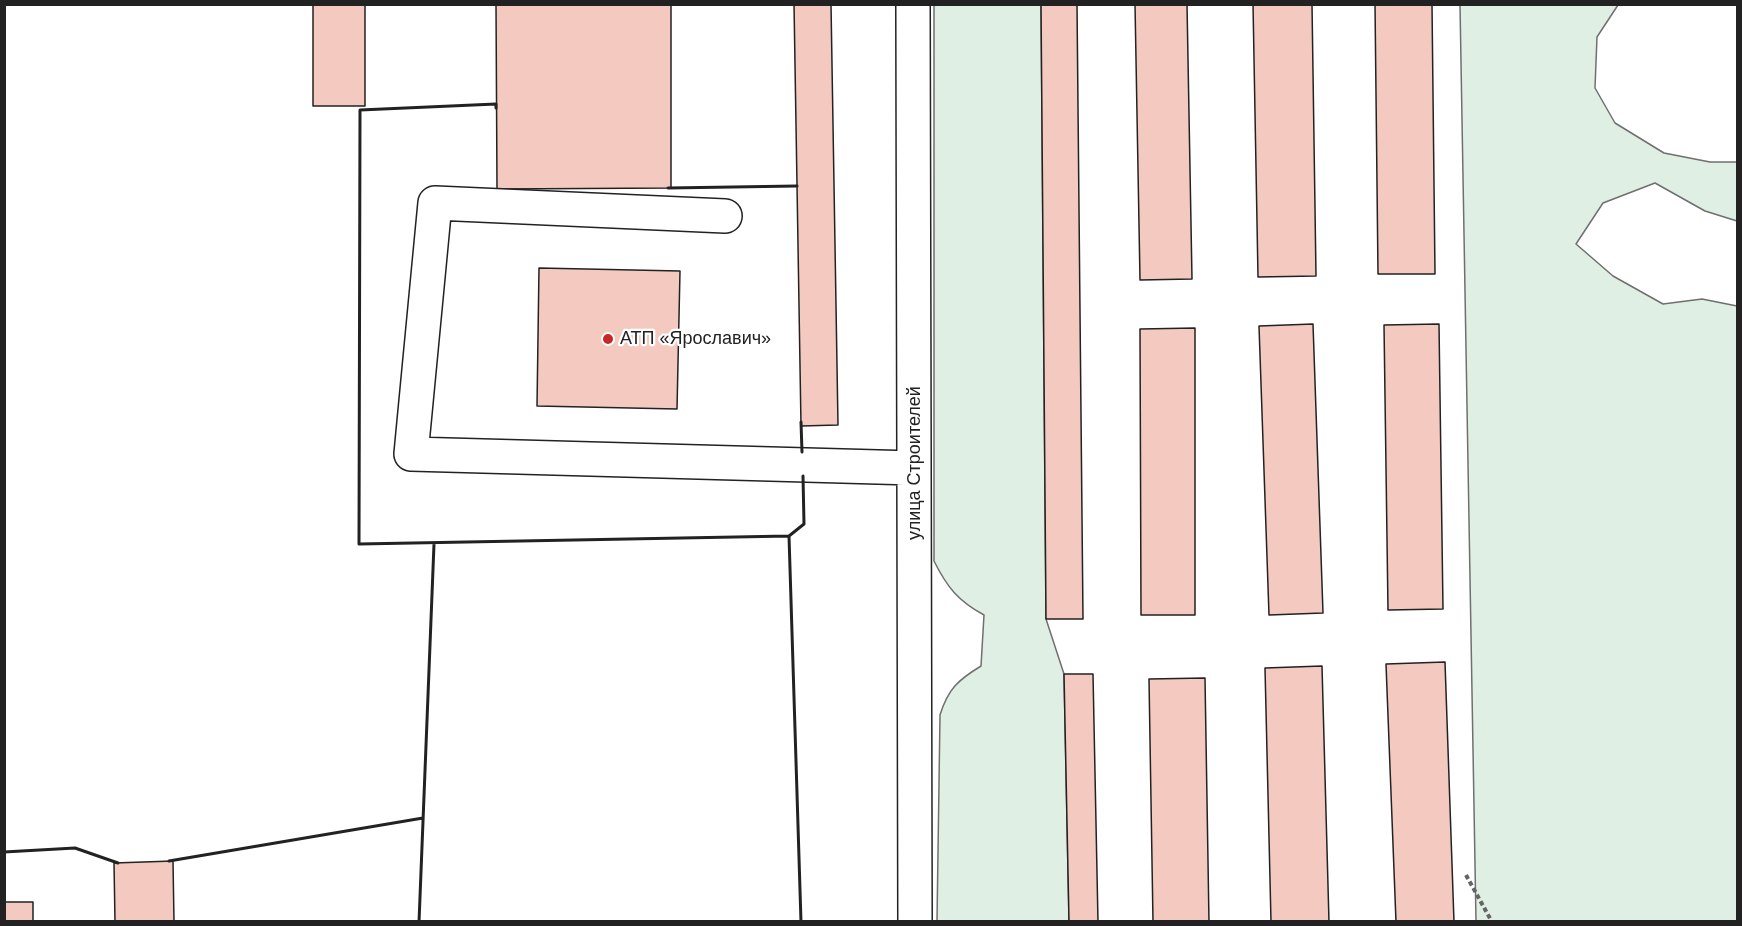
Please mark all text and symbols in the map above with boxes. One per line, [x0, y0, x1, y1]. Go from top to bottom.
place label: АТП «Ярославич» [620, 328, 771, 350]
marker: АТП «Ярославич» [601, 332, 615, 346]
street label: улица Строителей [904, 386, 926, 540]

